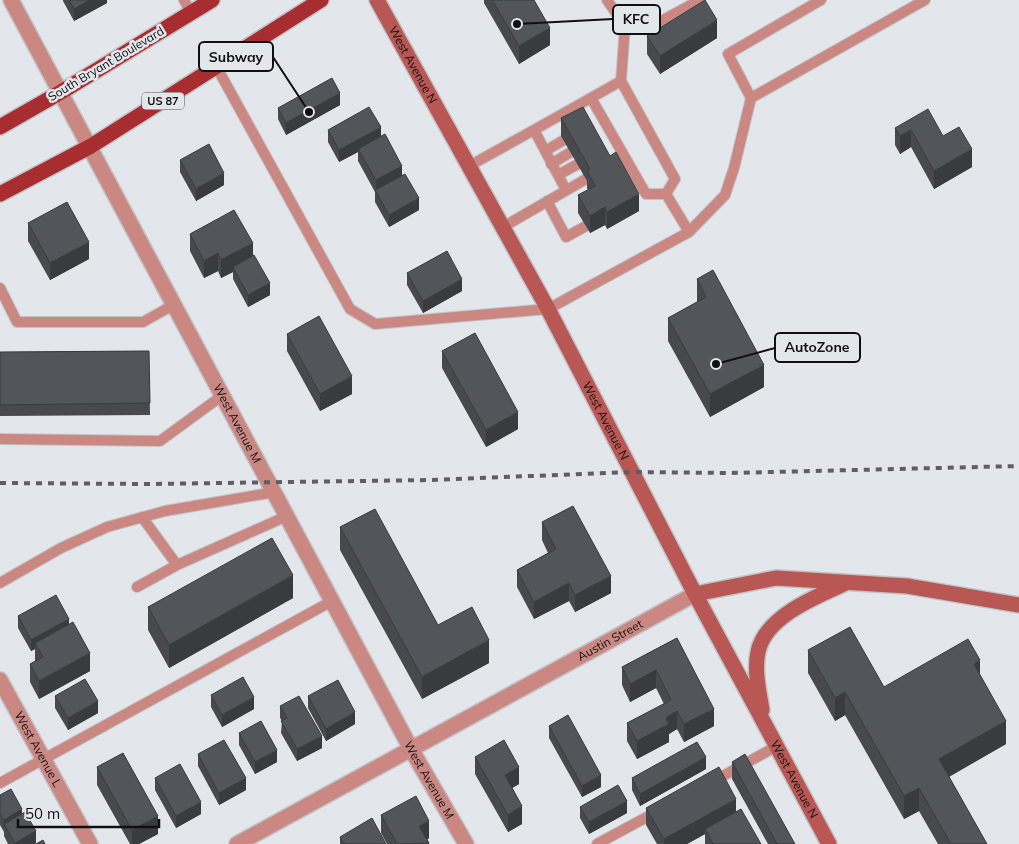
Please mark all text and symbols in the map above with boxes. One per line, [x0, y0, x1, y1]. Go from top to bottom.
callout: KFC [613, 5, 660, 34]
text: KFC [623, 10, 649, 28]
street label: South Bryant Boulevard [45, 23, 166, 104]
street label: West Avenue N [386, 23, 441, 106]
callout: Subway [199, 42, 273, 71]
text: Subway [209, 48, 264, 66]
road number: US 87 [142, 92, 184, 110]
callout: AutoZone [775, 333, 860, 362]
text: AutoZone [784, 338, 850, 356]
street label: West Avenue N [580, 379, 633, 462]
street label: West Avenue M [210, 381, 265, 465]
street label: Austin Street [575, 616, 645, 664]
street label: West Avenue L [12, 709, 65, 790]
street label: West Avenue N [768, 737, 822, 821]
street label: West Avenue M [401, 738, 458, 822]
scale bar [18, 796, 159, 828]
text: 50 m [25, 804, 60, 823]

